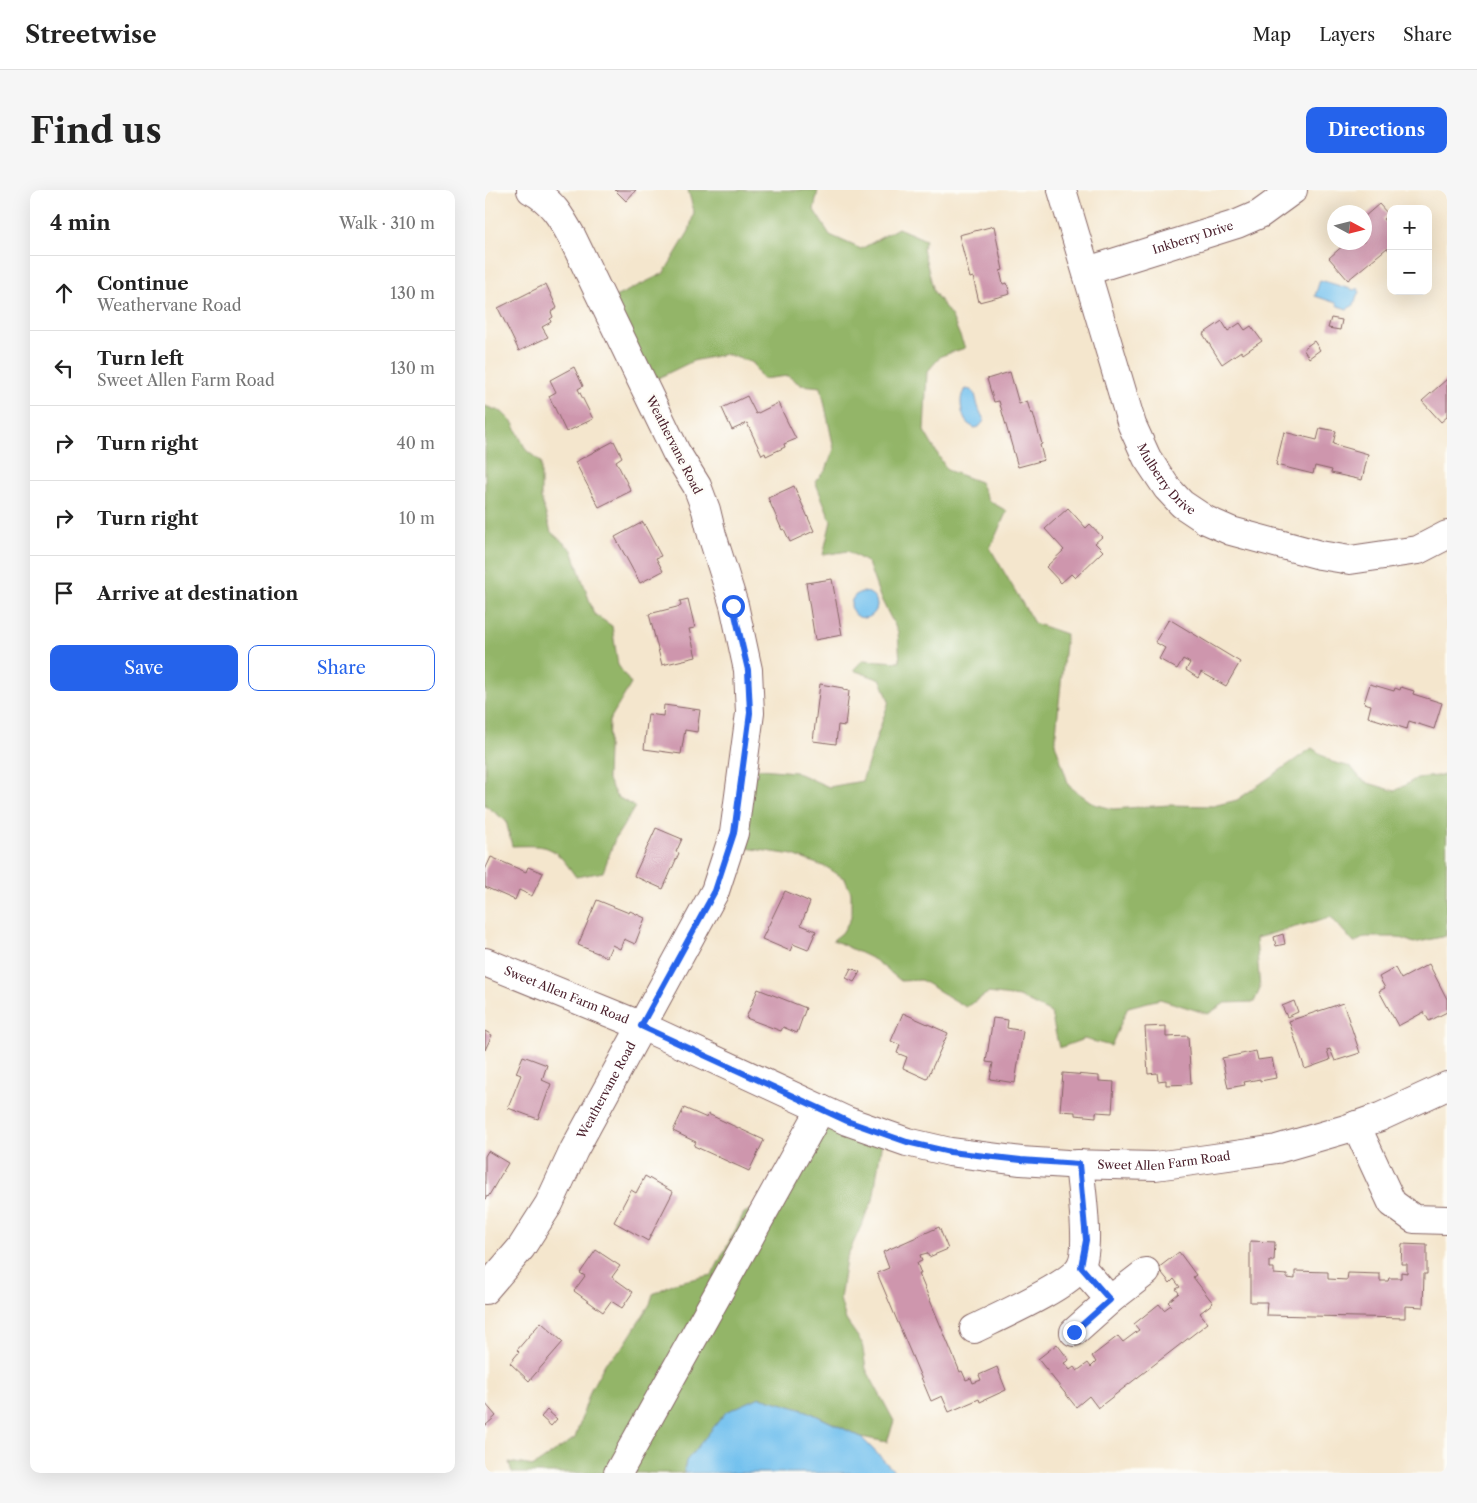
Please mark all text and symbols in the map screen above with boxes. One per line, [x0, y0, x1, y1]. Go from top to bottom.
text: Streetwise [25, 20, 157, 49]
text: Map [1253, 24, 1291, 46]
text: Layers [1319, 24, 1375, 46]
text: Share [1403, 24, 1452, 46]
button: Directions [1306, 107, 1447, 153]
text: Find us [30, 109, 162, 152]
north arrow [1327, 205, 1372, 250]
map controls [1387, 205, 1432, 295]
button: + [1387, 205, 1432, 250]
text: 4 min [50, 210, 111, 235]
text: Walk · 310 m [339, 213, 435, 233]
street label: Inkberry Drive [1151, 218, 1235, 257]
button: − [1387, 250, 1432, 295]
text: Continue [97, 272, 189, 295]
icon: ahead [50, 279, 78, 307]
text: 130 m [390, 283, 435, 303]
text: Weathervane Road [97, 295, 241, 315]
text: Turn left [97, 347, 184, 370]
icon: left [50, 354, 78, 382]
text: 130 m [390, 358, 435, 378]
text: Sweet Allen Farm Road [97, 370, 275, 390]
street label: Weathervane Road [643, 392, 706, 497]
icon: right [50, 429, 78, 457]
text: Turn right [97, 432, 198, 455]
text: 40 m [396, 433, 435, 453]
street label: Mulberry Drive [1134, 441, 1199, 518]
icon: right [50, 504, 78, 532]
text: Turn right [97, 507, 198, 530]
text: 10 m [399, 508, 435, 528]
icon: arrive [50, 579, 78, 607]
text: Arrive at destination [97, 582, 298, 605]
route start [722, 595, 745, 618]
button: Save [50, 645, 238, 691]
button: Share [248, 645, 435, 691]
street label: Sweet Allen Farm Road [502, 963, 632, 1027]
street label: Weathervane Road [573, 1038, 639, 1142]
street label: Sweet Allen Farm Road [1097, 1148, 1232, 1173]
route end [1063, 1321, 1086, 1344]

